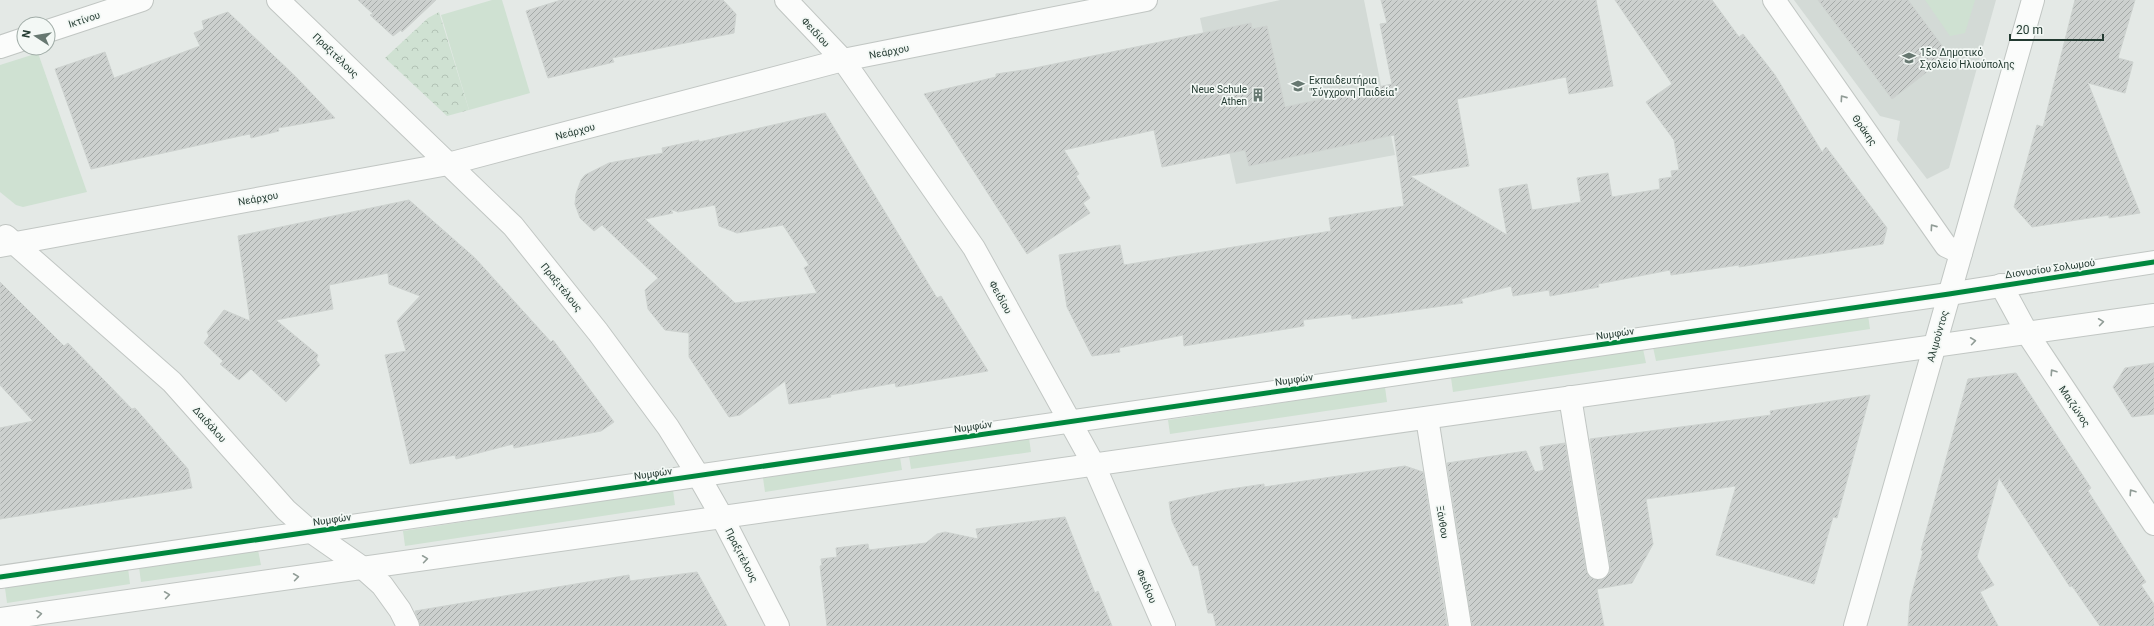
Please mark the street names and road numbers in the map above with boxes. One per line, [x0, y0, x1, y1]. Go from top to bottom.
street label: Ικτίνου [67, 9, 101, 30]
street label: Φειδίου [799, 15, 832, 49]
street label: Πραξιτέλους [310, 31, 361, 81]
street label: Νεάρχου [868, 42, 910, 61]
street label: Θράκης [1849, 113, 1879, 148]
street label: Νεάρχου [554, 121, 596, 142]
street label: Νεάρχου [237, 190, 279, 207]
street label: Διονυσίου Σολωμού [2004, 257, 2096, 280]
street label: Πραξιτέλους [538, 261, 584, 314]
street label: Φειδίου [987, 279, 1014, 316]
street label: Αλιμούντος [1925, 309, 1951, 364]
street label: Νυμφών [1595, 325, 1635, 343]
street label: Νυμφών [1274, 371, 1314, 389]
street label: Μαιζώνος [2056, 384, 2092, 429]
street label: Δαιδάλου [191, 404, 228, 444]
street label: Νυμφών [953, 418, 993, 436]
street label: Νυμφών [633, 465, 673, 483]
street label: Ξάνθου [1434, 505, 1451, 539]
street label: Νυμφών [312, 511, 352, 529]
street label: Πραξιτέλους [722, 526, 760, 584]
street label: Φειδίου [1134, 568, 1159, 605]

